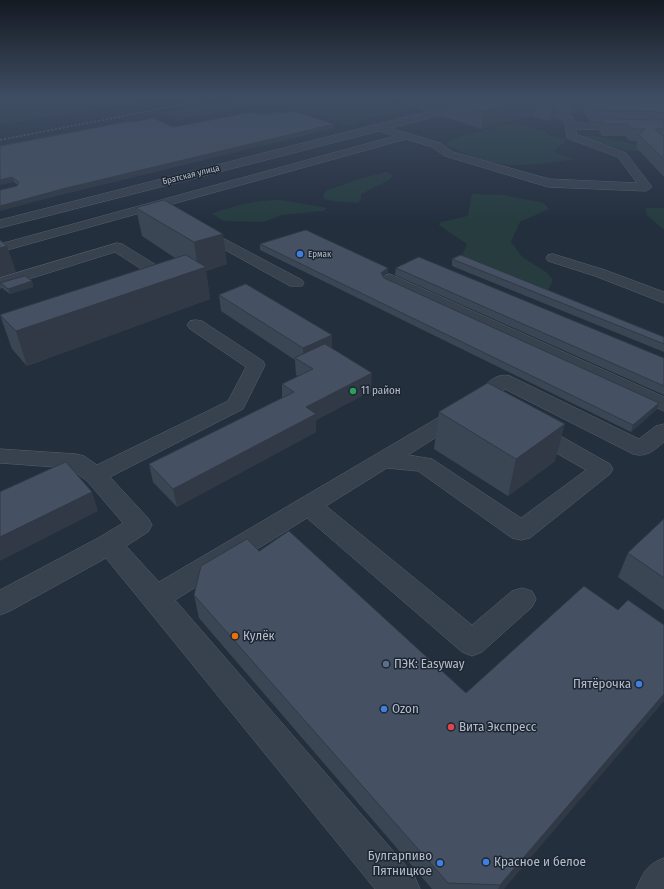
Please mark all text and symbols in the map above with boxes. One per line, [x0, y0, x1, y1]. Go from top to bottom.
street label: Братская улица [161, 163, 221, 187]
marker: Ермак [295, 249, 305, 259]
place label: Ермак [308, 249, 331, 259]
place label: 11 район [361, 384, 401, 398]
marker: 11 район [348, 386, 358, 396]
place label: Кулёк [243, 628, 275, 644]
marker: Кулёк [230, 631, 240, 641]
place label: ПЭК: Easyway [394, 656, 465, 672]
marker: ПЭК: Easyway [381, 659, 391, 669]
place label: Пятёрочка [573, 676, 631, 692]
marker: Пятёрочка [634, 679, 644, 689]
place label: Ozon [392, 701, 419, 717]
marker: Ozon [379, 704, 389, 714]
place label: Вита Экспресс [459, 719, 536, 735]
marker: Вита Экспресс [446, 722, 456, 732]
place label: Булгарпиво Пятницкое [368, 848, 432, 879]
place label: Красное и белое [494, 854, 586, 870]
marker: Красное и белое [481, 857, 491, 867]
marker: Булгарпиво Пятницкое [435, 858, 445, 868]

